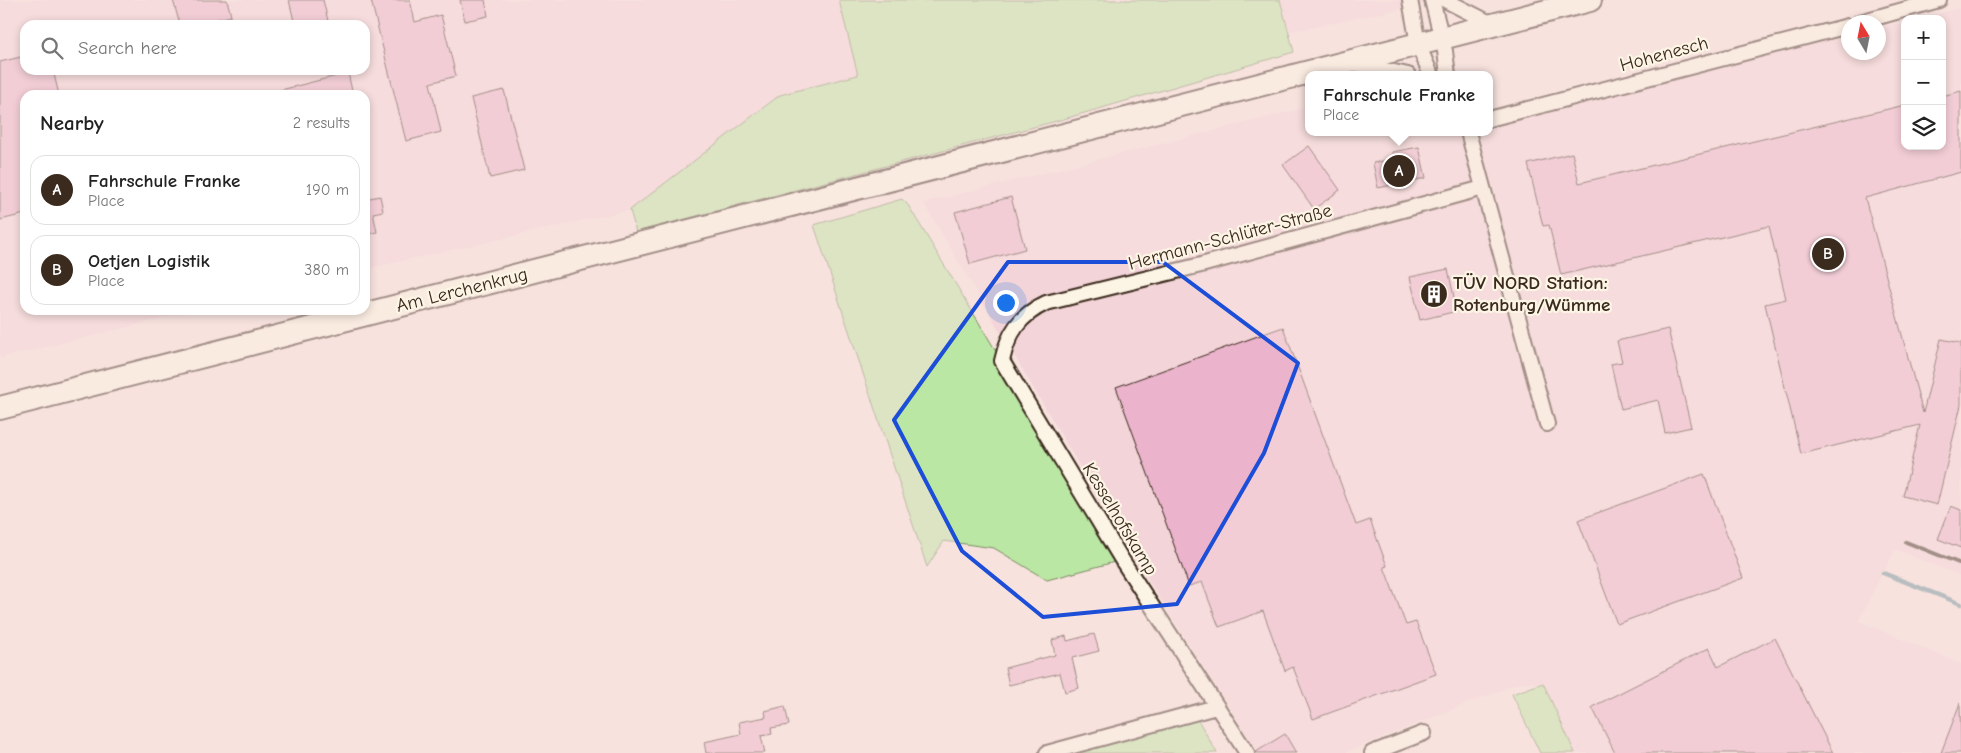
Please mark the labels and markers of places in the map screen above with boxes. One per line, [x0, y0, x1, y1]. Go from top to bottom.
pin: A [1383, 152, 1415, 190]
pin: B [1812, 235, 1844, 273]
place label: TÜV NORD Station: Rotenburg/Wümme [1453, 272, 1610, 316]
building icon: TÜV NORD Station: Rotenburg/Wümme [1419, 279, 1449, 309]

